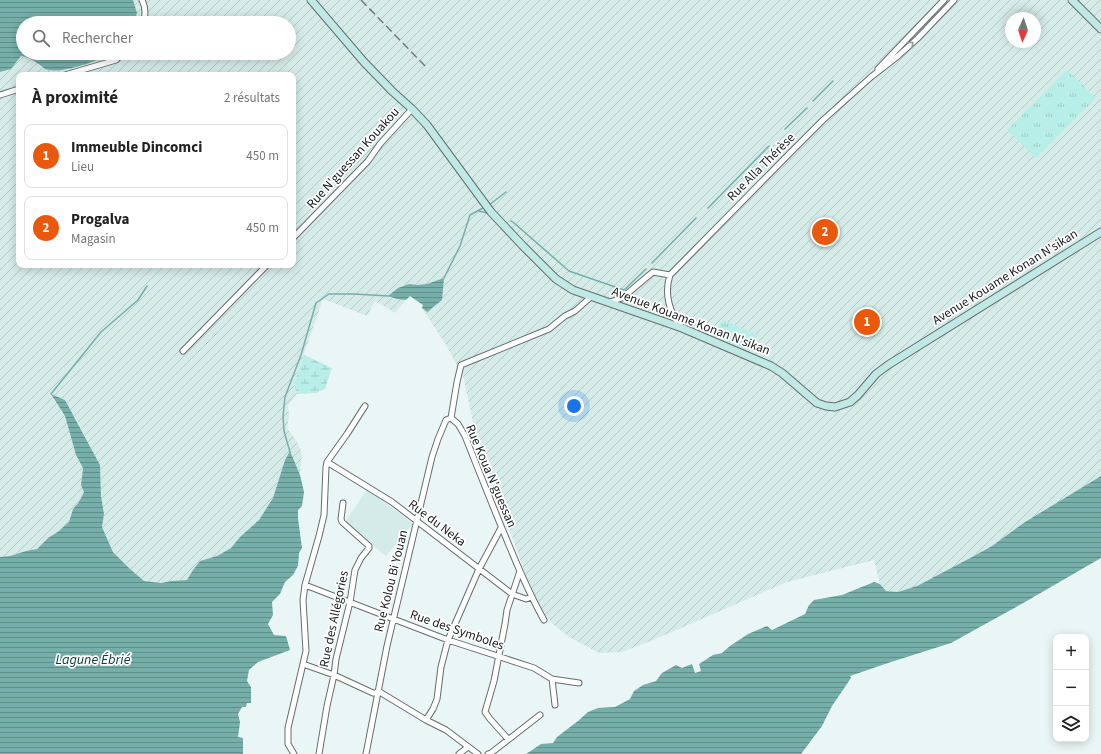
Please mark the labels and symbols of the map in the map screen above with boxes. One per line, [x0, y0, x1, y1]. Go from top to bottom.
north arrow [1005, 12, 1041, 48]
one-way arrow [906, 41, 914, 48]
street label: Rue N'guessan Kouakou [303, 103, 403, 213]
street label: Rue Alla Thérèse [723, 129, 799, 205]
pin: 2 [812, 217, 838, 247]
street label: Avenue Kouame Konan N'sikan [929, 225, 1081, 329]
street label: Avenue Kouame Konan N'sikan [609, 282, 773, 360]
pin: 1 [854, 307, 880, 337]
your location [564, 396, 584, 416]
street label: Rue Koua N'guessan [461, 422, 521, 530]
street label: Rue du Neka [404, 495, 470, 551]
street label: Rue Kolou Bi Youan [370, 528, 412, 634]
street label: Rue des Allégories [315, 569, 353, 669]
street label: Rue des Symboles [408, 605, 507, 655]
water label: Lagune Ébrié [56, 650, 131, 670]

